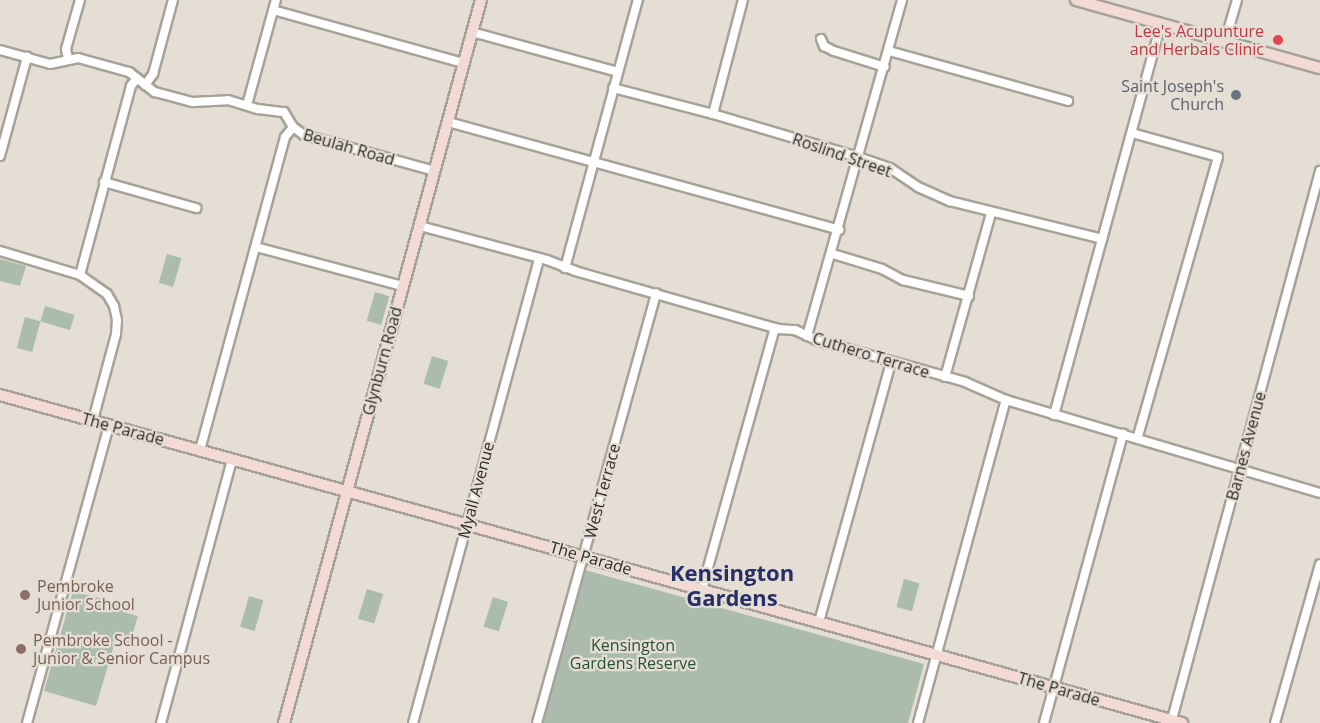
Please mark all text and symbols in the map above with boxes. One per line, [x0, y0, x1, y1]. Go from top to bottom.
place label: Lee's Acupunture and Herbals Clinic [1130, 21, 1264, 59]
marker: Lee's Acupunture and Herbals Clinic [1269, 31, 1287, 49]
place label: Saint Joseph's Church [1121, 76, 1224, 114]
marker: Saint Joseph's Church [1229, 88, 1243, 102]
street label: Beulah Road [301, 125, 397, 169]
street label: Roslind Street [790, 129, 894, 181]
street label: Glynburn Road [358, 305, 406, 417]
street label: Cuthero Terrace [810, 328, 932, 382]
street label: Barnes Avenue [1222, 389, 1270, 503]
street label: The Parade [80, 409, 166, 449]
street label: Myall Avenue [454, 440, 498, 540]
street label: West Terrace [580, 441, 624, 541]
street label: The Parade [548, 537, 634, 579]
district label: Kensington Gardens [670, 559, 794, 610]
place label: Pembroke Junior School [37, 576, 135, 614]
marker: Pembroke Junior School [18, 588, 32, 602]
place label: Pembroke School - Junior & Senior Campus [33, 630, 210, 668]
park label: Kensington Gardens Reserve [570, 635, 696, 673]
marker: Pembroke School - Junior & Senior Campus [14, 642, 28, 656]
street label: The Parade [1016, 668, 1102, 710]

